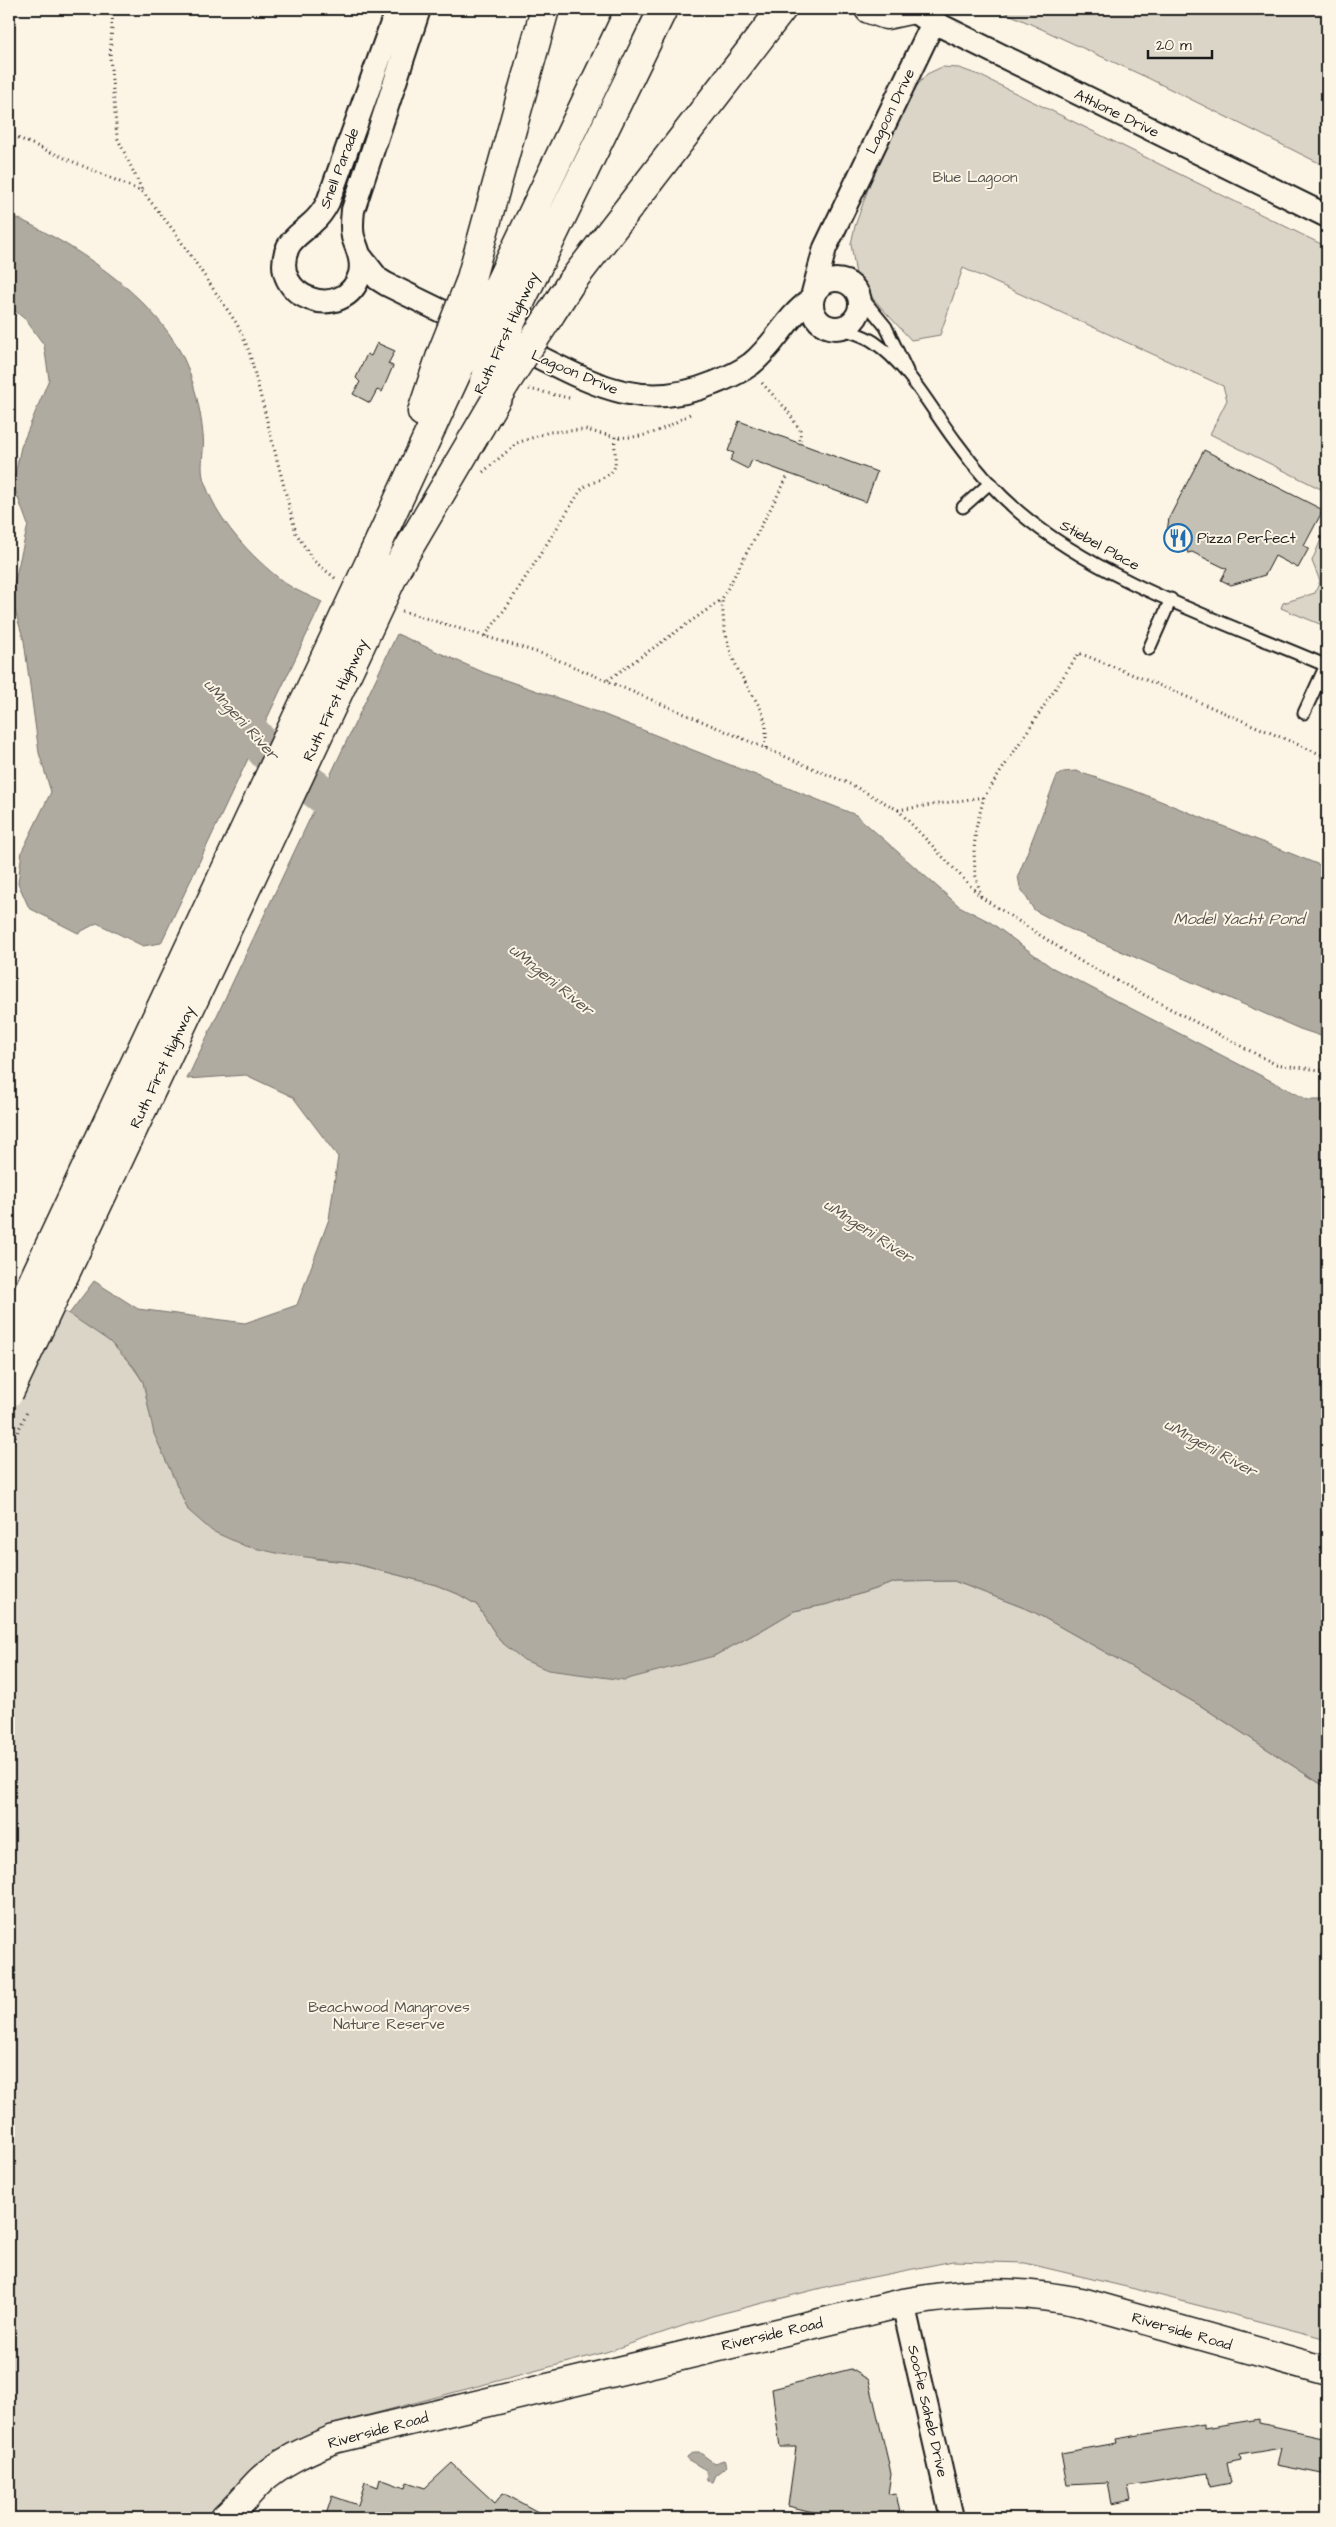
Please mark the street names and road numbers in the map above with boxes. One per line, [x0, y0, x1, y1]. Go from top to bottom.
street label: Lagoon Drive [861, 65, 921, 158]
street label: Athlone Drive [1071, 84, 1163, 143]
street label: Snell Parade [314, 125, 364, 212]
street label: Ruth First Highway [469, 269, 545, 398]
street label: Lagoon Drive [528, 345, 621, 401]
street label: Stiebel Place [1056, 515, 1143, 576]
street label: Ruth First Highway [298, 636, 374, 765]
street label: Ruth First Highway [125, 1003, 201, 1132]
street label: Riverside Road [1129, 2307, 1235, 2356]
street label: Riverside Road [719, 2313, 825, 2356]
street label: Soofie Saheb Drive [902, 2343, 953, 2479]
street label: Riverside Road [326, 2407, 431, 2454]

